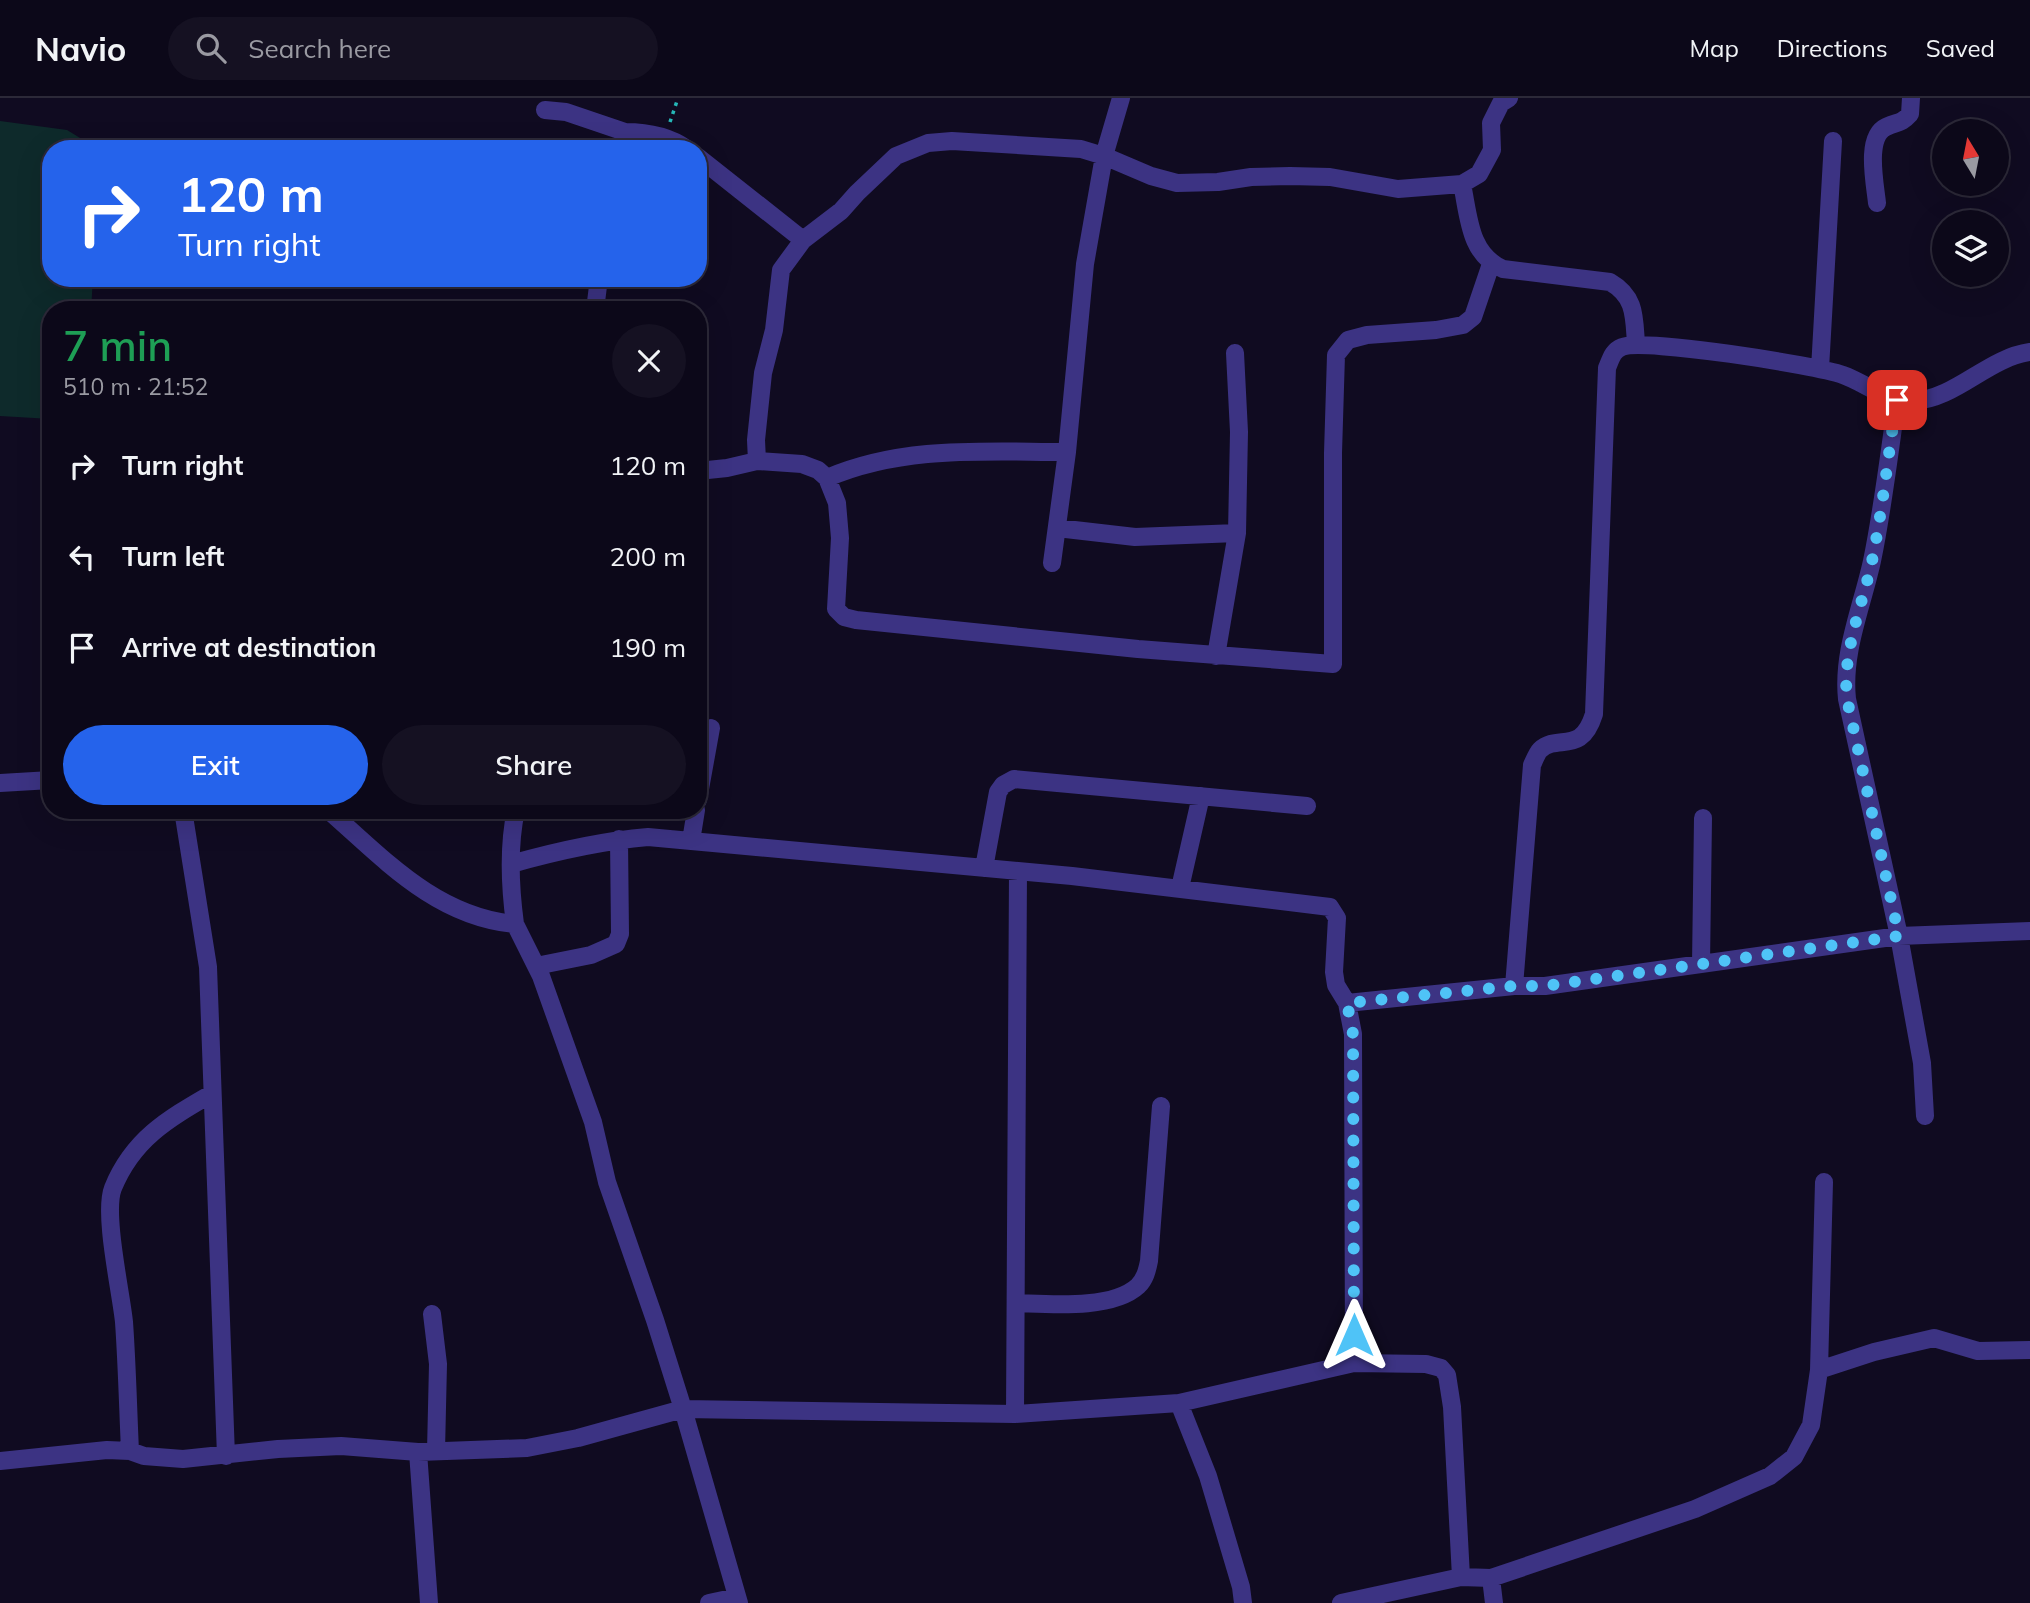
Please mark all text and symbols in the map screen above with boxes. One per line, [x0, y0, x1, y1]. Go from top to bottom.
search box [168, 17, 658, 80]
text: Navio [35, 28, 126, 69]
icon: search [192, 29, 230, 67]
text: Search here [248, 32, 391, 65]
text: Map [1689, 33, 1739, 63]
text: Directions [1777, 33, 1888, 63]
text: Saved [1926, 33, 1995, 63]
north arrow [1932, 119, 2009, 196]
map controls [1932, 119, 2009, 287]
text: 120 m [178, 163, 324, 224]
icon: right [63, 168, 154, 259]
button: layers [1932, 210, 2009, 287]
text: Turn right [178, 224, 321, 264]
text: 7 min [63, 319, 172, 372]
button: close [612, 324, 686, 398]
pin [1867, 370, 1927, 430]
text: 510 m · 21:52 [63, 372, 208, 401]
icon: arrive [1878, 381, 1916, 419]
icon: right [63, 447, 101, 485]
text: Turn right [122, 449, 243, 482]
text: 120 m [610, 449, 686, 482]
icon: left [63, 538, 101, 576]
text: Turn left [122, 540, 224, 573]
text: 200 m [610, 540, 686, 573]
icon: arrive [63, 629, 101, 667]
text: Arrive at destination [122, 631, 377, 664]
text: 190 m [610, 631, 686, 664]
button: Exit [63, 725, 368, 805]
button: Share [382, 725, 686, 805]
position arrow [1317, 1298, 1391, 1372]

